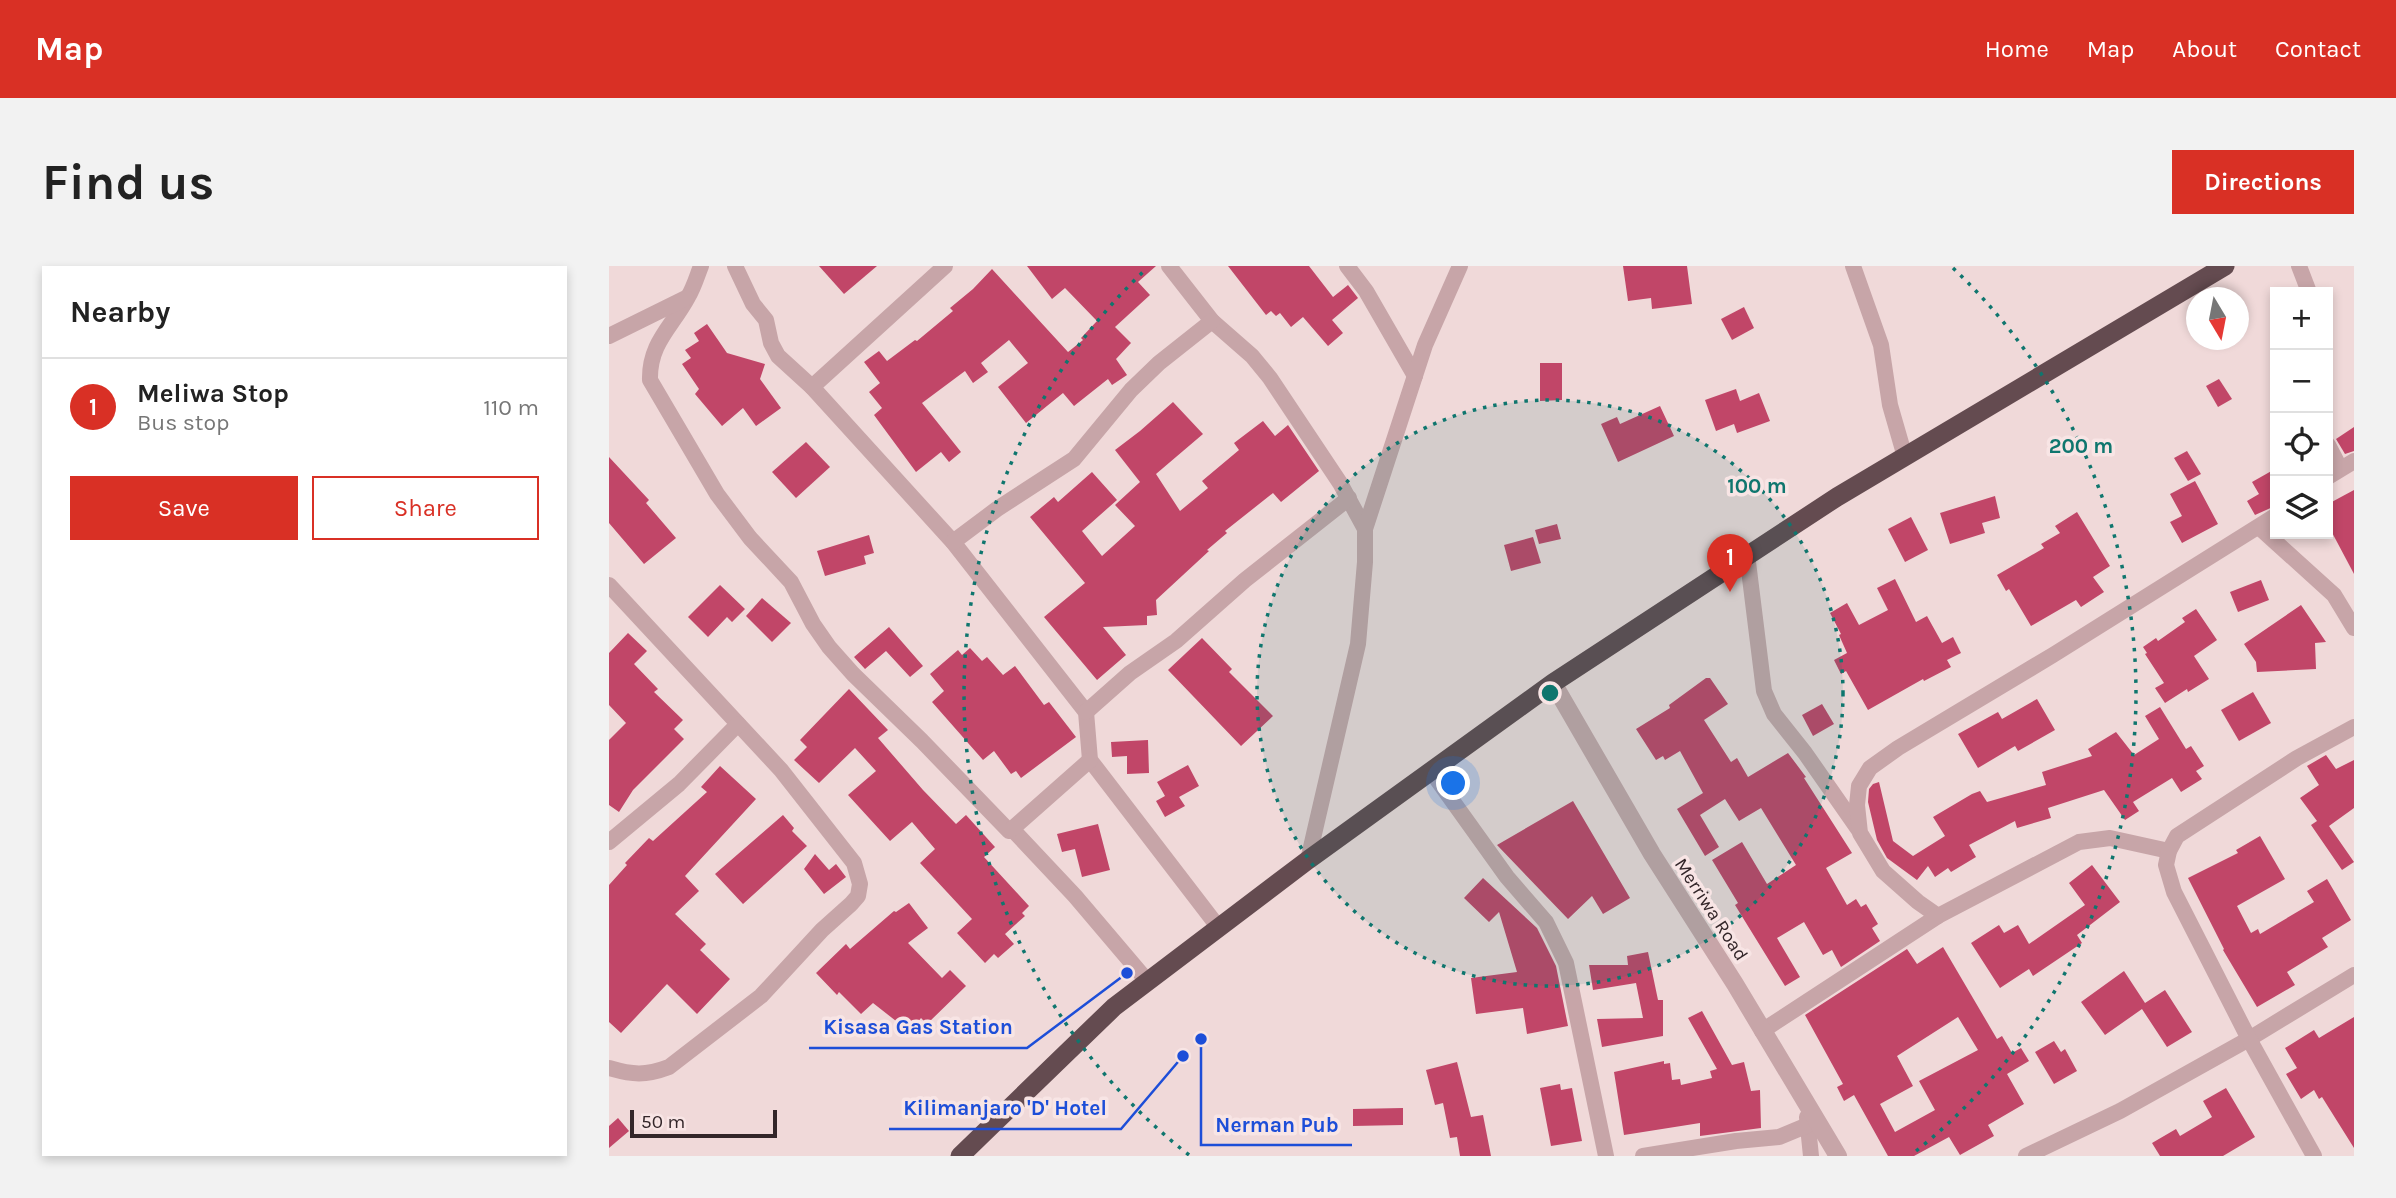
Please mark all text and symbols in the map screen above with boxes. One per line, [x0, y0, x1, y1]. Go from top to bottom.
text: Map [35, 30, 103, 68]
text: Home [1985, 35, 2049, 63]
text: Map [2087, 35, 2134, 63]
text: About [2172, 35, 2237, 63]
text: Contact [2275, 35, 2361, 63]
button: Directions [2172, 150, 2354, 214]
text: Find us [42, 154, 214, 211]
north arrow [2186, 287, 2249, 350]
map controls [2270, 287, 2333, 539]
button: + [2270, 287, 2333, 350]
text: Nearby [70, 294, 170, 330]
button: − [2270, 350, 2333, 413]
text: Meliwa Stop [137, 378, 289, 409]
text: 1 [89, 394, 97, 421]
text: 110 m [483, 394, 539, 421]
text: Bus stop [137, 409, 230, 436]
button: locate [2270, 413, 2333, 476]
text: 200 m [2049, 434, 2113, 458]
text: 100 m [1727, 474, 1787, 498]
button: Save [70, 476, 298, 540]
button: Share [312, 476, 539, 540]
button: layers [2270, 476, 2333, 539]
pin: 1 [1707, 534, 1753, 592]
centre of rings [1538, 681, 1562, 705]
your location [1436, 766, 1470, 800]
street label: Merriwa Road [1670, 854, 1752, 965]
callout: Kisasa Gas Station [809, 1006, 1027, 1048]
text: Kisasa Gas Station [823, 1015, 1013, 1039]
callout: Kilimanjaro 'D' Hotel [889, 1087, 1121, 1129]
text: Kilimanjaro 'D' Hotel [903, 1096, 1107, 1120]
callout: Nerman Pub [1201, 1103, 1352, 1145]
scale bar [630, 1107, 777, 1139]
text: 50 m [641, 1111, 685, 1133]
text: Nerman Pub [1215, 1113, 1339, 1137]

